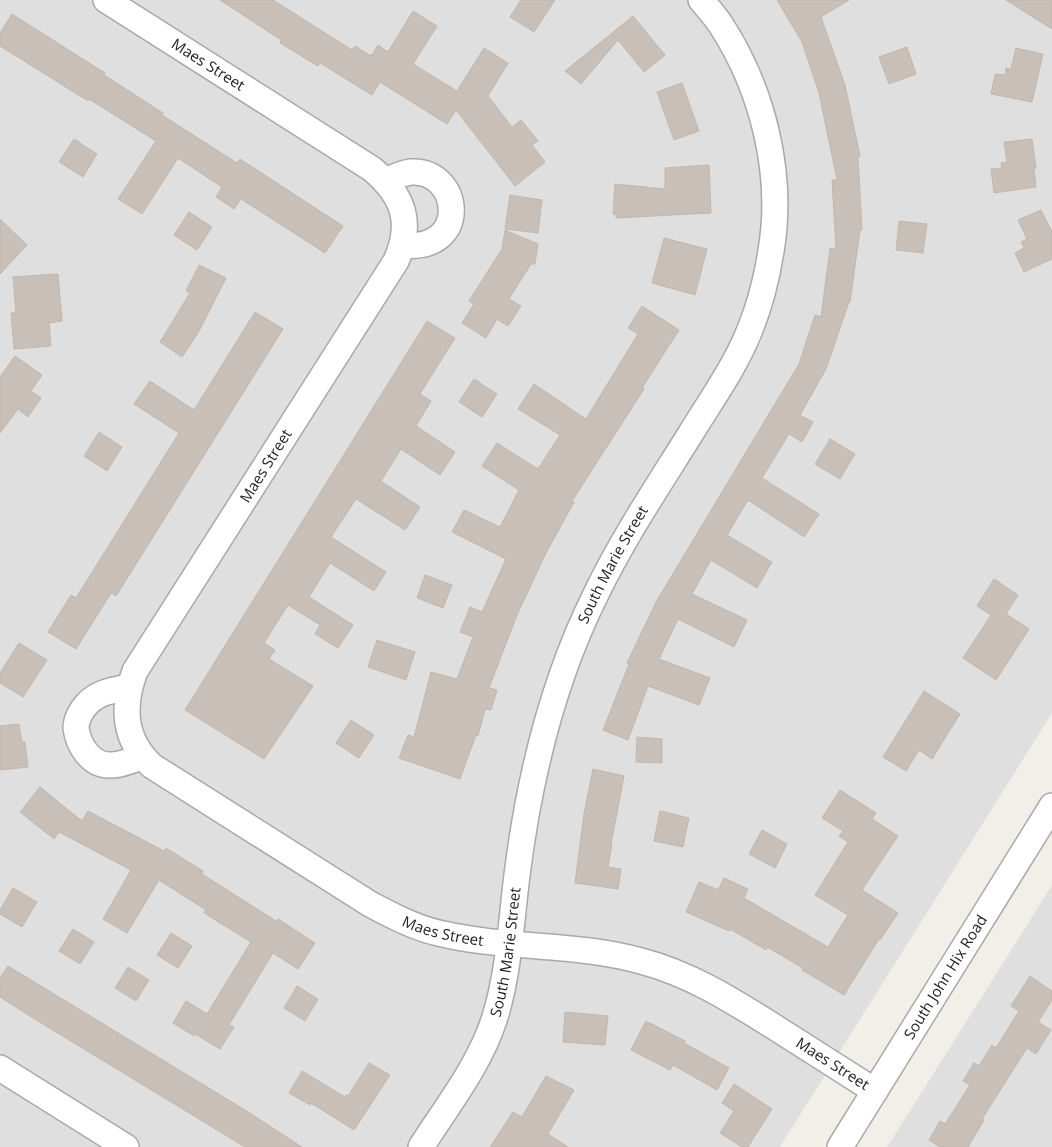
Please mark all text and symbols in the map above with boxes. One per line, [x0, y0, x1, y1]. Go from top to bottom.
street label: Maes Street [168, 33, 249, 95]
street label: Maes Street [235, 425, 296, 506]
street label: South Marie Street [572, 502, 652, 626]
street label: South Marie Street [485, 886, 524, 1019]
street label: Maes Street [400, 911, 485, 950]
street label: South John Hix Road [899, 911, 991, 1043]
street label: Maes Street [793, 1032, 874, 1094]

